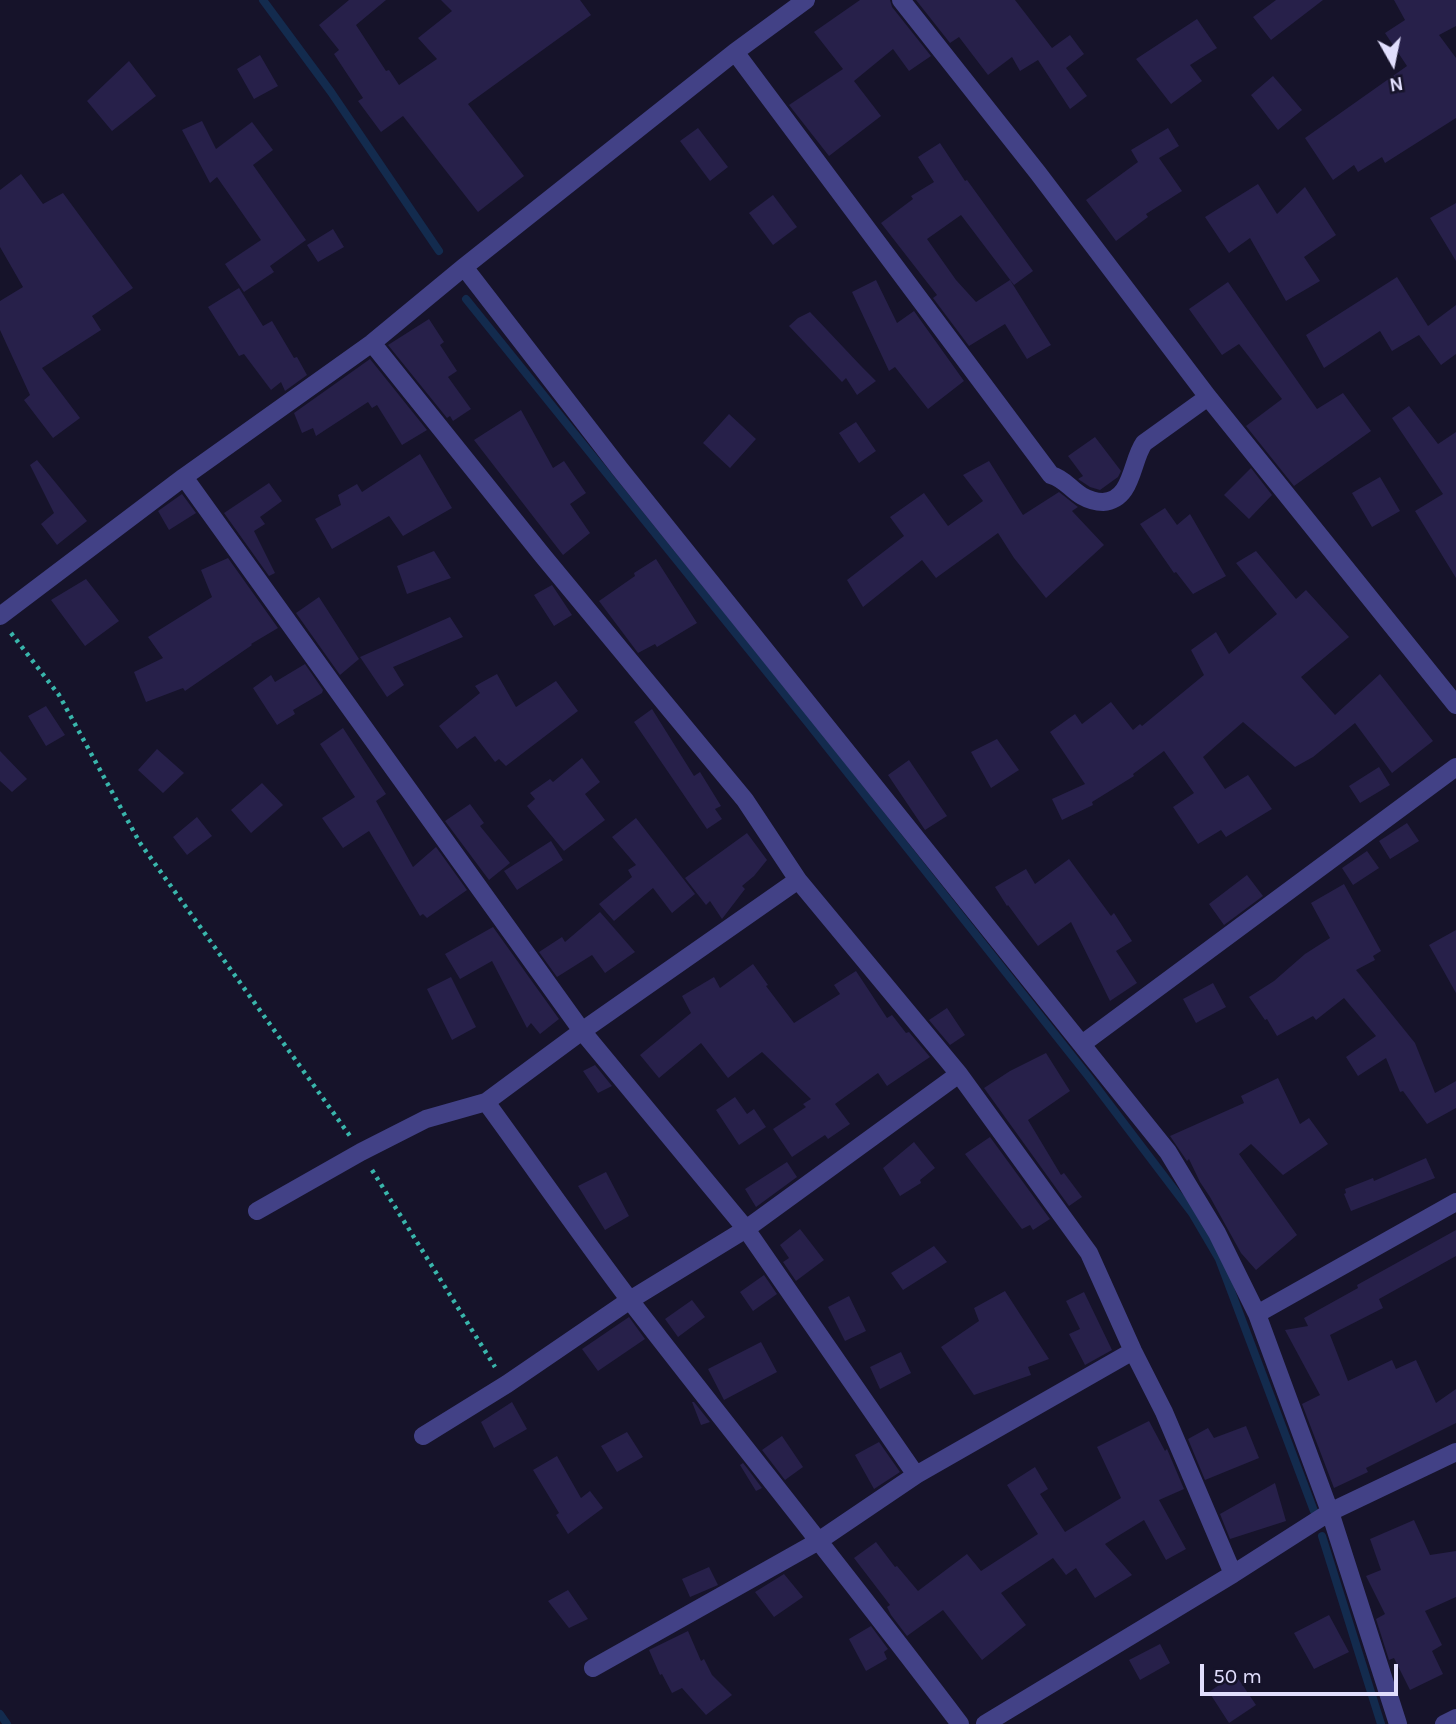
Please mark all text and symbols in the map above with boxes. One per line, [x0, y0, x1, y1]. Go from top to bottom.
north arrow [1358, 28, 1428, 98]
text: N [1388, 72, 1405, 96]
scale bar [1204, 1650, 1402, 1694]
text: 50 m [1213, 1664, 1262, 1688]

